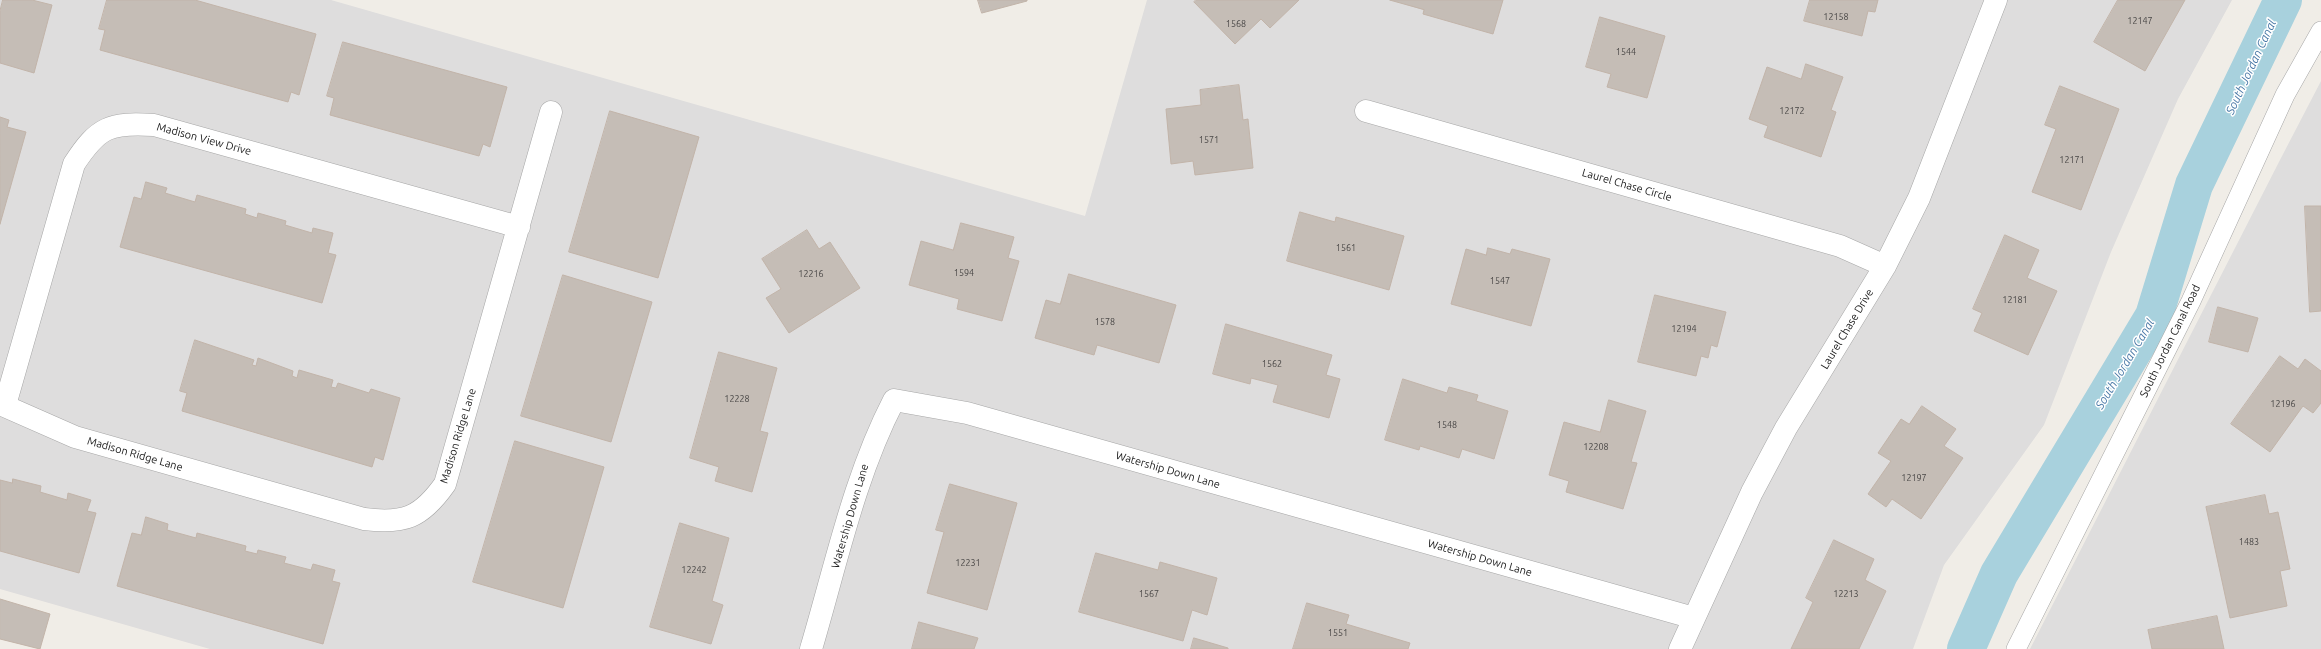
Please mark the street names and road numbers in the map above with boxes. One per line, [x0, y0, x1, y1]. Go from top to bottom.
street label: Madison View Drive [155, 120, 253, 158]
street label: Laurel Chase Circle [1581, 166, 1673, 204]
street label: South Jordan Canal Road [2137, 283, 2203, 399]
street label: Laurel Chase Drive [1818, 287, 1876, 371]
street label: Madison Ridge Lane [437, 387, 479, 485]
street label: Madison Ridge Lane [86, 434, 184, 474]
street label: Watership Down Lane [1114, 449, 1222, 491]
street label: Watership Down Lane [829, 462, 871, 570]
street label: Watership Down Lane [1426, 537, 1534, 579]

